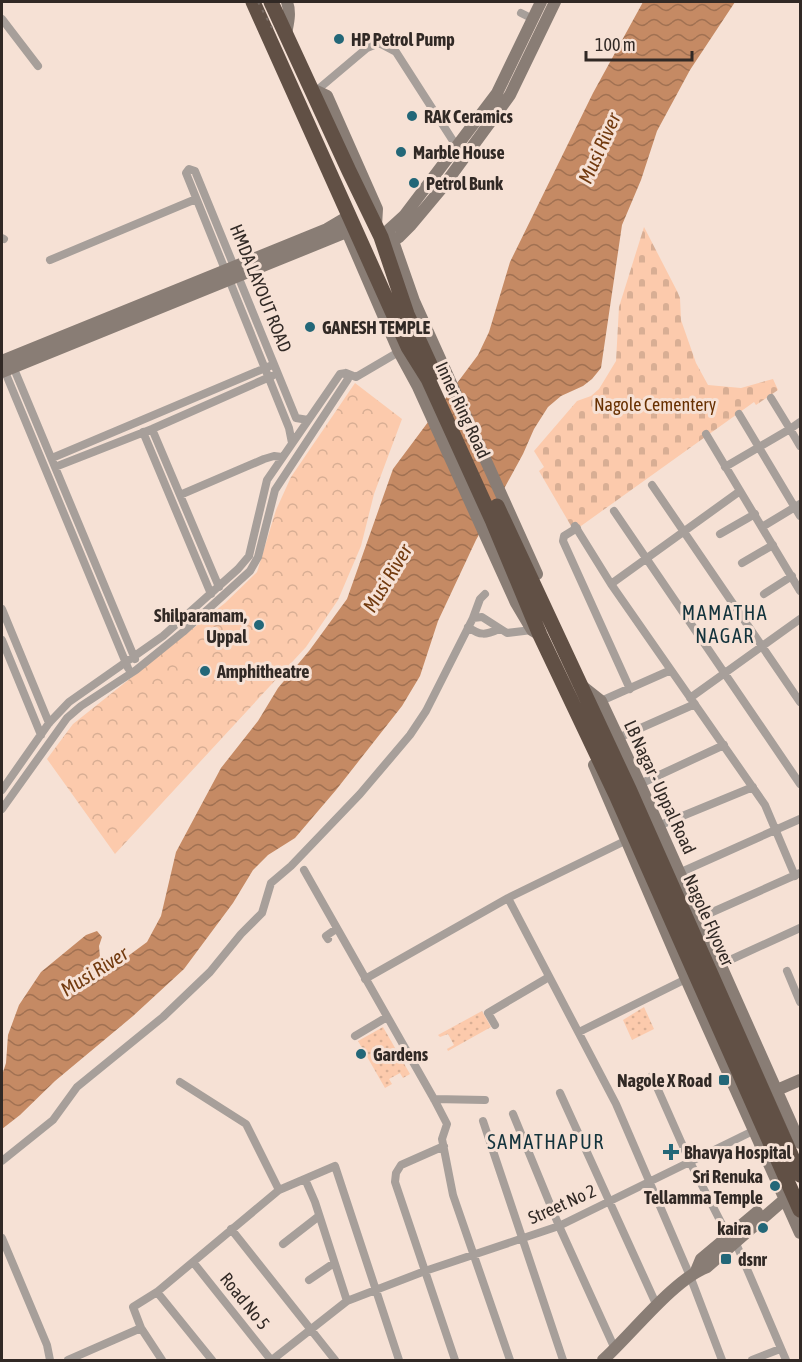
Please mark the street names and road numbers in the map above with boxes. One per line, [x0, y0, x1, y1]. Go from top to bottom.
street label: HMDA LAYOUT ROAD [226, 221, 296, 355]
street label: Inner Ring Road [431, 358, 495, 462]
street label: LB Nagar - Uppal Road [620, 717, 700, 857]
street label: Nagole Flyover [679, 871, 739, 970]
street label: Street No 2 [525, 1180, 599, 1228]
street label: Road No 5 [216, 1268, 274, 1334]

